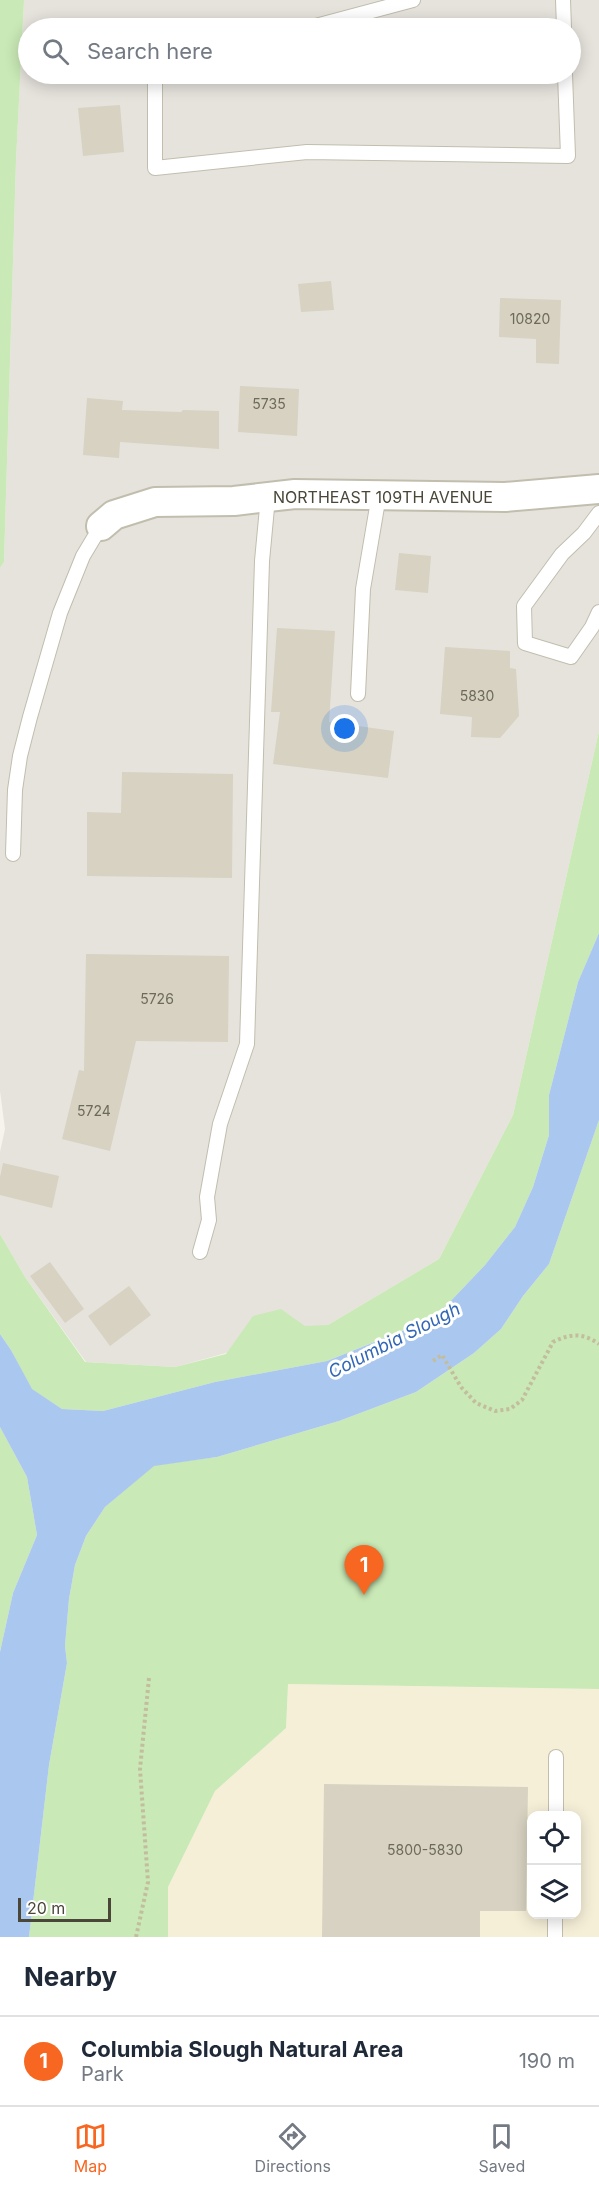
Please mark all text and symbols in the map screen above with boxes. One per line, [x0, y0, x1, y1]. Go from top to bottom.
search box [18, 18, 581, 84]
icon: search [39, 35, 72, 68]
text: Search here [87, 38, 213, 64]
house number: 10820 [510, 310, 550, 327]
house number: 5735 [252, 395, 286, 412]
street label: NORTHEAST 109TH AVENUE [273, 487, 493, 507]
house number: 5830 [460, 687, 494, 704]
your location [330, 714, 359, 743]
house number: 5726 [140, 990, 174, 1007]
house number: 5724 [77, 1102, 111, 1119]
water label: Columbia Slough [325, 1298, 463, 1382]
pin: 1 [344, 1546, 384, 1595]
map controls [527, 1811, 581, 1919]
button: locate [527, 1811, 581, 1865]
house number: 5800-5830 [387, 1841, 463, 1858]
button: layers [527, 1865, 581, 1919]
scale bar [18, 1895, 111, 1922]
text: 20 m [27, 1898, 65, 1918]
text: Nearby [24, 1961, 117, 1992]
text: Columbia Slough Natural Area [81, 2036, 404, 2062]
text: 1 [39, 2049, 48, 2073]
text: 190 m [519, 2049, 575, 2073]
text: Park [81, 2062, 124, 2086]
tab: Map [74, 2120, 107, 2176]
tab: Directions [255, 2120, 331, 2176]
tab: Saved [478, 2120, 525, 2176]

